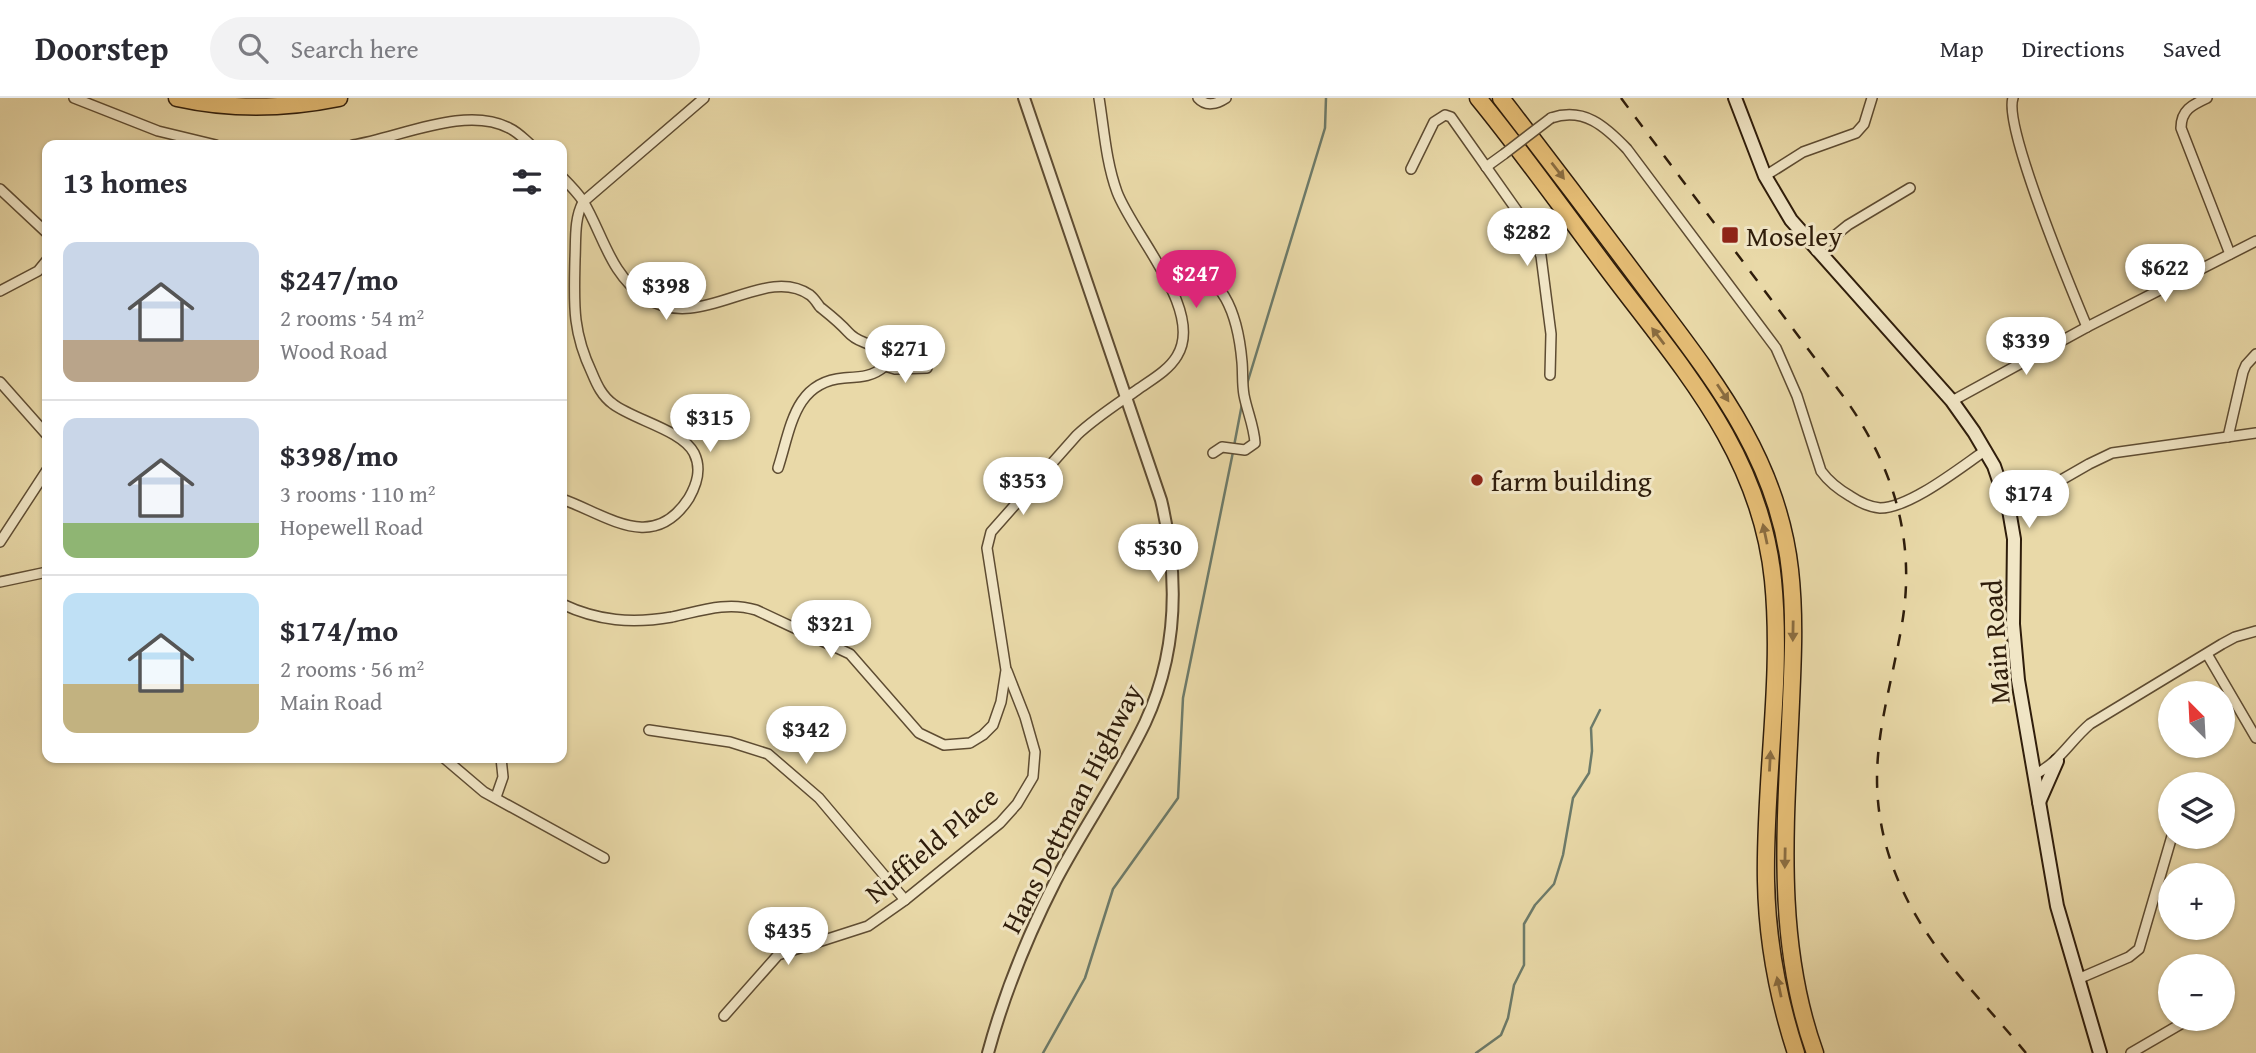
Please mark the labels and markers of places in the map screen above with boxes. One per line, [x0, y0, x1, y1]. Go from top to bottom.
pin: $282 [1486, 208, 1568, 268]
place label: Moseley [1746, 215, 1842, 256]
marker: Moseley [1720, 225, 1740, 245]
pin: $622 [2124, 244, 2206, 304]
pin: $247 [1155, 250, 1237, 310]
pin: $398 [625, 262, 707, 322]
pin: $339 [1985, 317, 2067, 377]
pin: $271 [864, 326, 946, 385]
pin: $315 [669, 394, 751, 454]
pin: $353 [982, 458, 1064, 517]
place label: farm building [1491, 460, 1652, 501]
pin: $174 [1988, 470, 2070, 530]
marker: farm building [1469, 472, 1485, 488]
pin: $530 [1117, 524, 1199, 584]
pin: $321 [790, 601, 872, 660]
pin: $342 [765, 706, 847, 766]
pin: $435 [747, 908, 829, 967]

